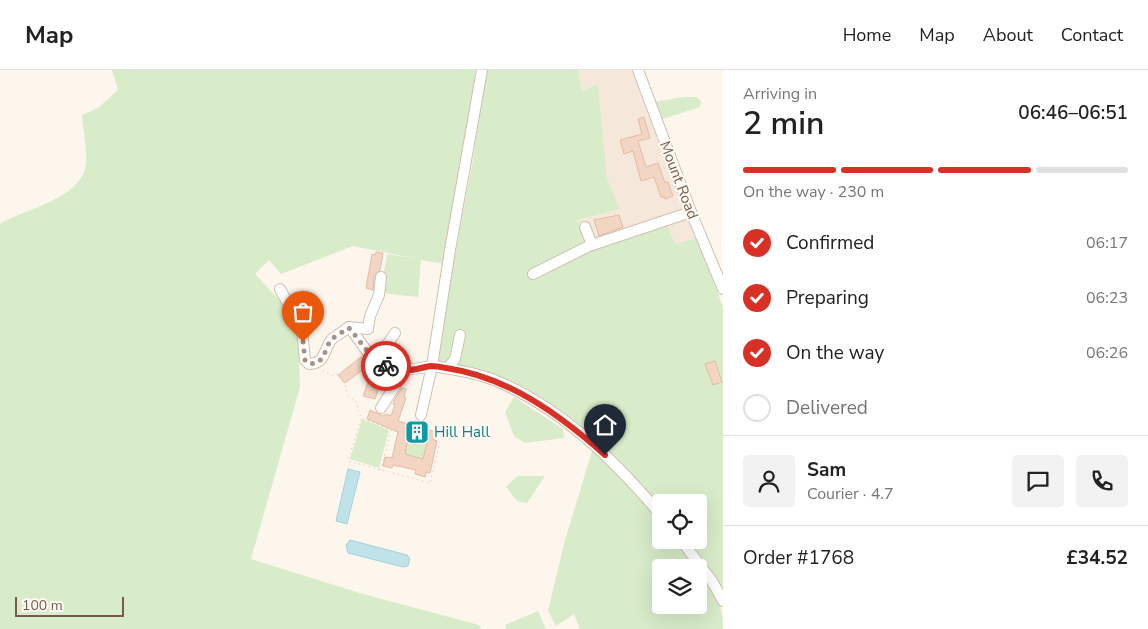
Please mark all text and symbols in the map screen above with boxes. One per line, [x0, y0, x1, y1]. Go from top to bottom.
text: Map [25, 19, 73, 51]
text: Home [843, 23, 891, 47]
text: Map [919, 23, 955, 47]
text: About [983, 23, 1033, 47]
text: Contact [1061, 23, 1123, 47]
text: Arriving in [743, 83, 817, 105]
text: 06:46–06:51 [1018, 100, 1128, 126]
text: 2 min [743, 102, 825, 145]
street label: Mount Road [655, 138, 703, 222]
text: On the way · 230 m [743, 181, 884, 203]
icon: check [743, 229, 771, 257]
text: Confirmed [786, 230, 874, 256]
text: 06:17 [1086, 232, 1128, 254]
icon: check [743, 284, 771, 312]
text: Preparing [786, 285, 869, 311]
text: 06:23 [1086, 287, 1128, 309]
pin [282, 291, 324, 342]
icon: bag [289, 298, 317, 326]
icon: check [743, 339, 771, 367]
text: On the way [786, 340, 884, 366]
courier [361, 341, 411, 391]
text: 06:26 [1086, 342, 1128, 364]
icon: bike [372, 352, 400, 380]
text: Delivered [786, 395, 868, 421]
pin [584, 404, 626, 455]
icon: home [591, 411, 619, 439]
building icon: Hill Hall [404, 419, 430, 445]
place label: Hill Hall [434, 422, 490, 442]
button: person [743, 455, 795, 507]
button: chat [1012, 455, 1064, 507]
button: phone [1076, 455, 1128, 507]
text: Sam [807, 457, 846, 483]
text: Courier · 4.7 [807, 483, 893, 505]
map controls [652, 494, 707, 614]
button: locate [652, 494, 707, 549]
text: Order #1768 [743, 545, 854, 571]
text: £34.52 [1066, 545, 1128, 571]
button: layers [652, 559, 707, 614]
scale bar [15, 594, 124, 617]
text: 100 m [22, 596, 63, 615]

